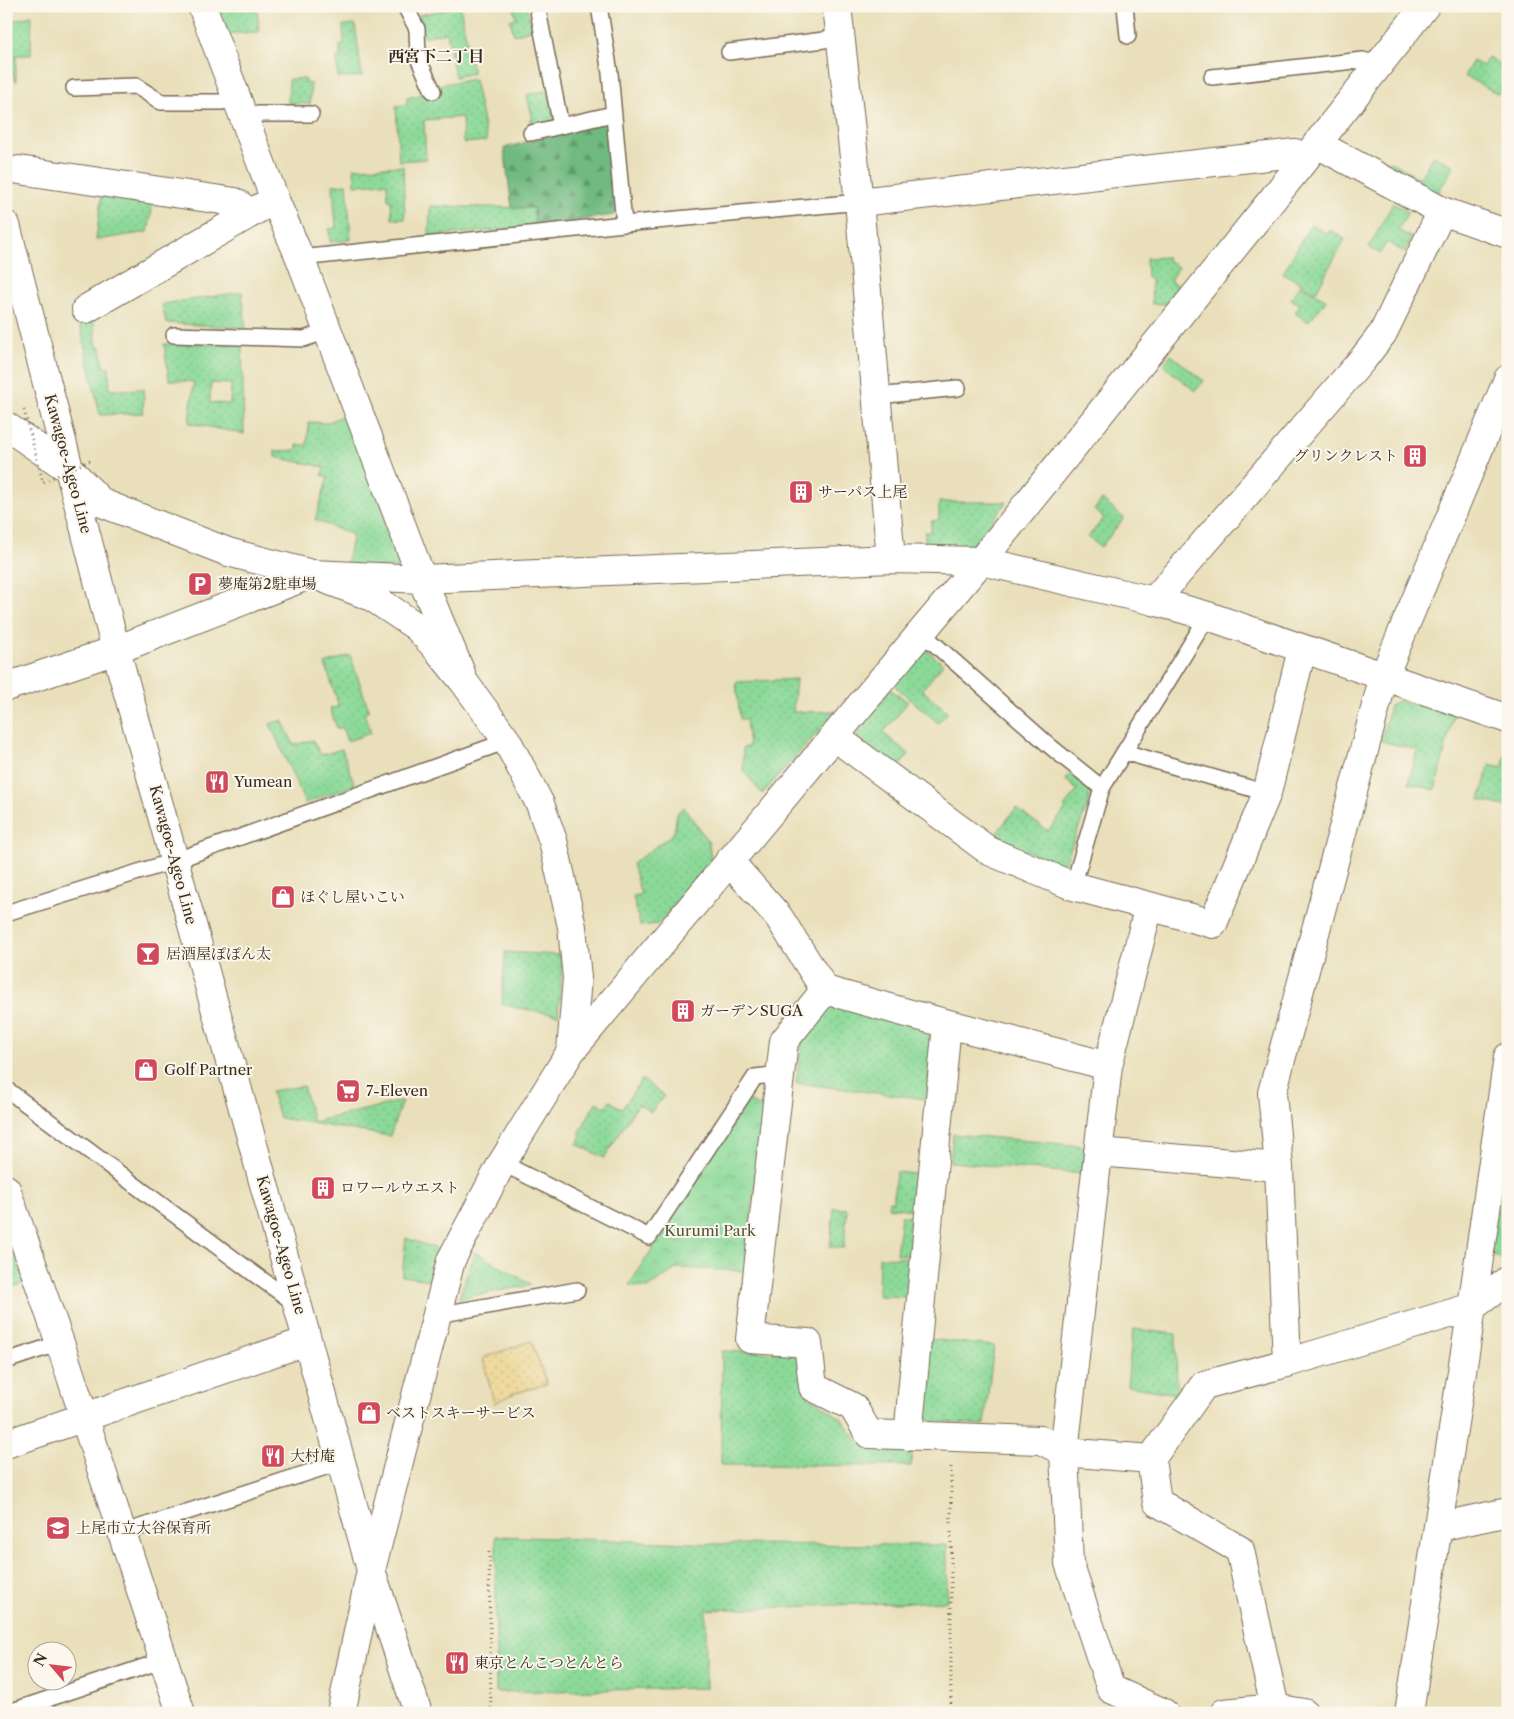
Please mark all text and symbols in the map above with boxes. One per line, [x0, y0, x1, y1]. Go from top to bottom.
district label: 西宮下二丁目 [388, 46, 484, 66]
street label: Kawagoe-Ageo Line [41, 392, 96, 536]
building icon: グリンクレスト [1402, 443, 1428, 469]
place label: グリンクレスト [1294, 446, 1398, 465]
building icon: サーパス上尾 [788, 479, 814, 505]
place label: サーパス上尾 [818, 482, 907, 501]
parking icon: 夢庵第2駐車場 [187, 571, 213, 597]
place label: 夢庵第2駐車場 [218, 574, 317, 593]
restaurant icon: Yumean [204, 769, 230, 795]
place label: Yumean [233, 772, 293, 791]
street label: Kawagoe-Ageo Line [146, 783, 201, 927]
shop icon: ほぐし屋いこい [270, 884, 296, 910]
place label: ほぐし屋いこい [300, 887, 405, 906]
bar icon: 居酒屋ぽぽん太 [135, 941, 161, 967]
place label: 居酒屋ぽぽん太 [166, 944, 271, 963]
building icon: ガーデンSUGA [670, 998, 696, 1024]
place label: ガーデンSUGA [700, 1001, 804, 1020]
shop icon: Golf Partner [133, 1057, 159, 1083]
place label: Golf Partner [164, 1060, 253, 1079]
supermarket icon: 7-Eleven [335, 1078, 361, 1104]
place label: 7-Eleven [366, 1081, 429, 1100]
street label: Kawagoe-Ageo Line [253, 1173, 310, 1317]
building icon: ロワールウエスト [310, 1175, 336, 1201]
place label: ロワールウエスト [340, 1178, 460, 1197]
park label: Kurumi Park [664, 1221, 757, 1240]
shop icon: ベストスキーサービス [356, 1400, 382, 1426]
place label: ベストスキーサービス [386, 1403, 536, 1422]
restaurant icon: 大村庵 [260, 1443, 286, 1469]
place label: 大村庵 [290, 1446, 335, 1465]
school or university icon: 上尾市立大谷保育所 [45, 1515, 71, 1541]
place label: 上尾市立大谷保育所 [76, 1518, 211, 1537]
north arrow [28, 1642, 78, 1692]
text: N [30, 1650, 51, 1669]
restaurant icon: 東京とんこつとんとら [444, 1650, 470, 1676]
place label: 東京とんこつとんとら [474, 1653, 624, 1672]

